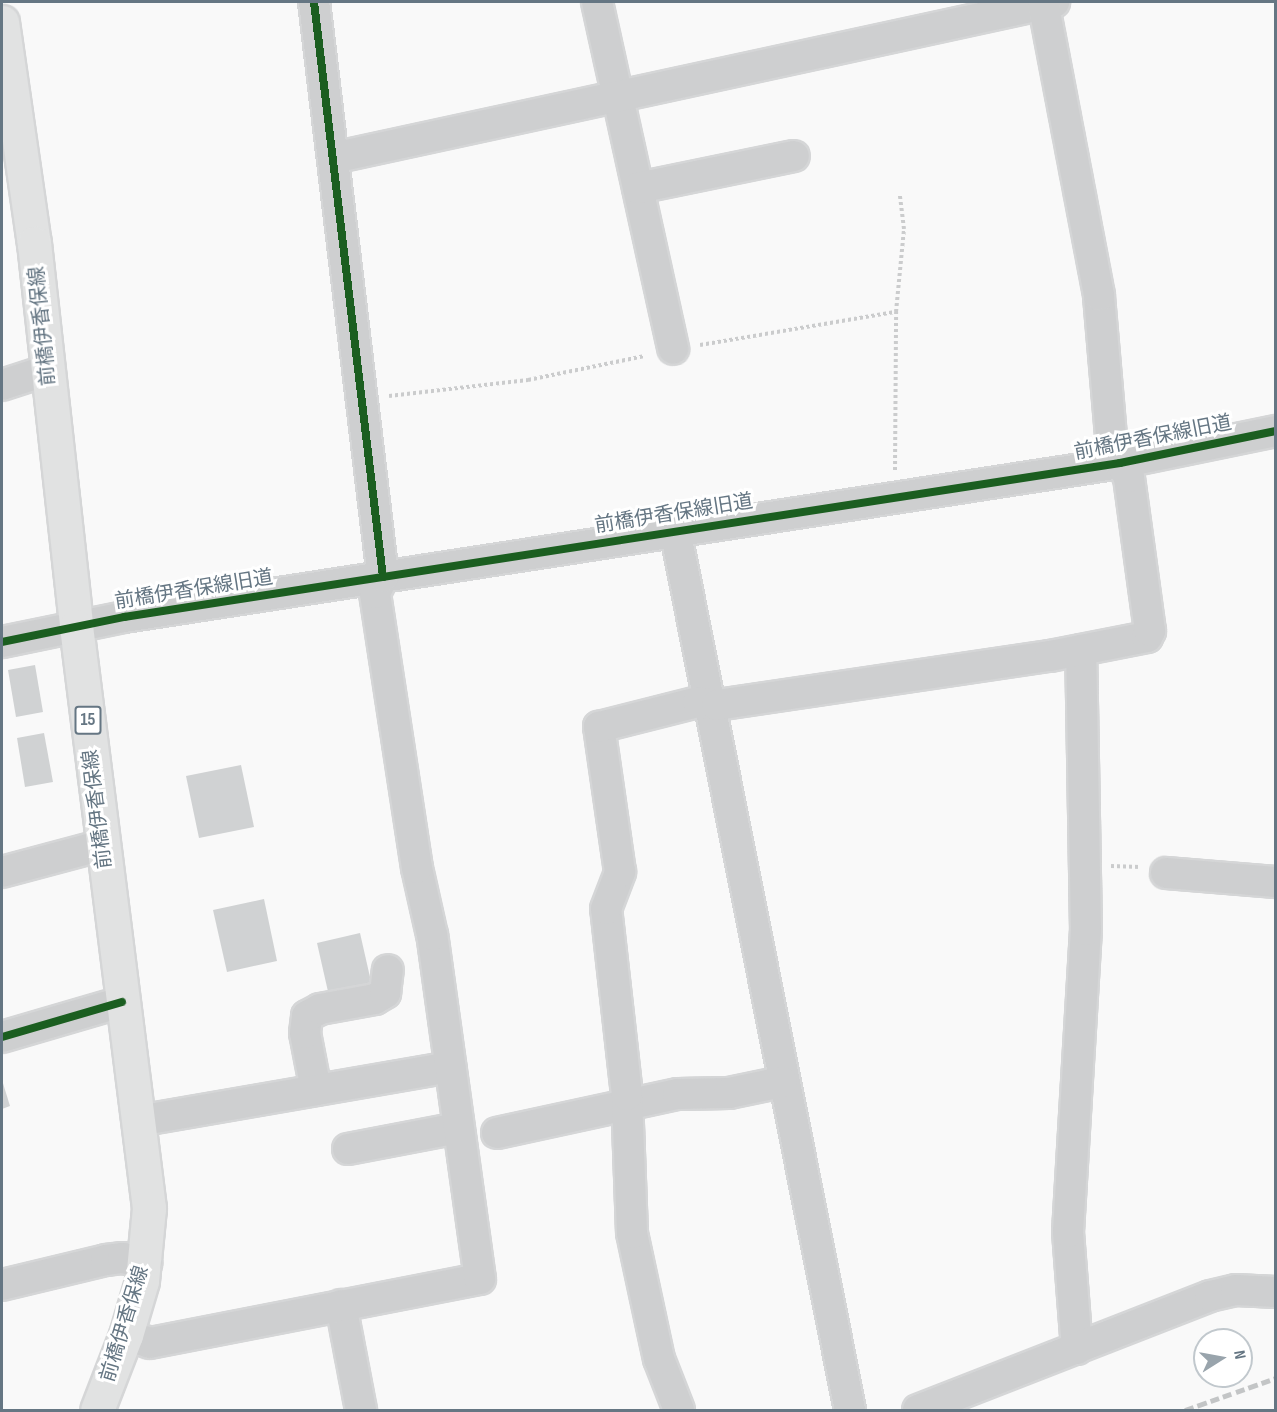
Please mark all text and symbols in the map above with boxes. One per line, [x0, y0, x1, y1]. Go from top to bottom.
street label: 前橋伊香保線 [25, 265, 61, 387]
street label: 前橋伊香保線旧道 [1072, 411, 1234, 465]
street label: 前橋伊香保線旧道 [593, 490, 755, 538]
street label: 前橋伊香保線旧道 [113, 566, 275, 614]
road number: 15 [74, 705, 101, 735]
street label: 前橋伊香保線 [79, 748, 117, 870]
street label: 前橋伊香保線 [96, 1263, 154, 1385]
north arrow [1193, 1328, 1253, 1388]
text: N [1229, 1349, 1249, 1361]

